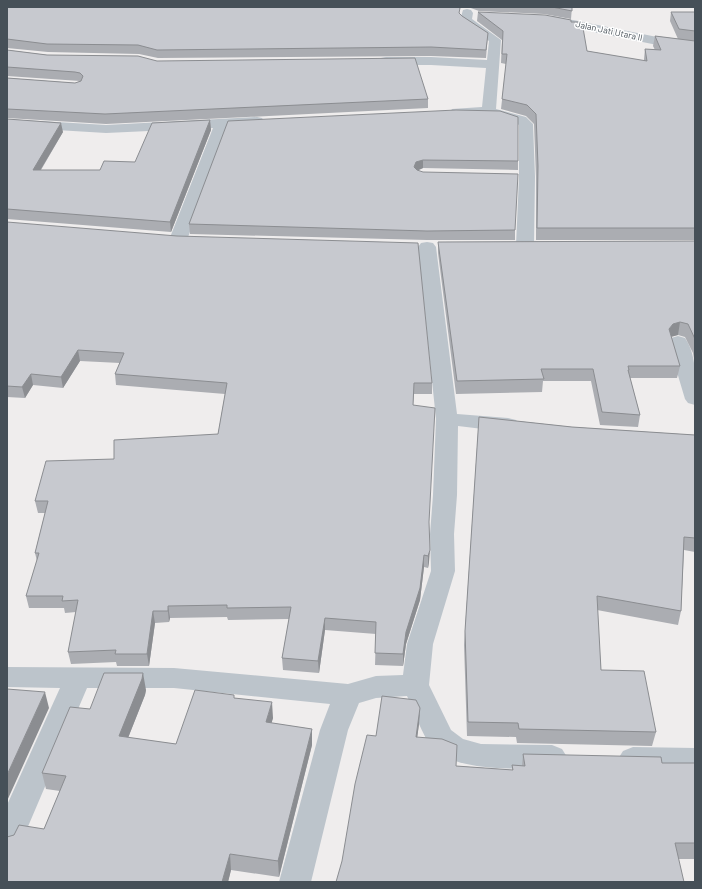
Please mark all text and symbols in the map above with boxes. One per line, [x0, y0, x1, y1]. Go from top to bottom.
street label: Jalan Jati Utara II [575, 18, 644, 43]

